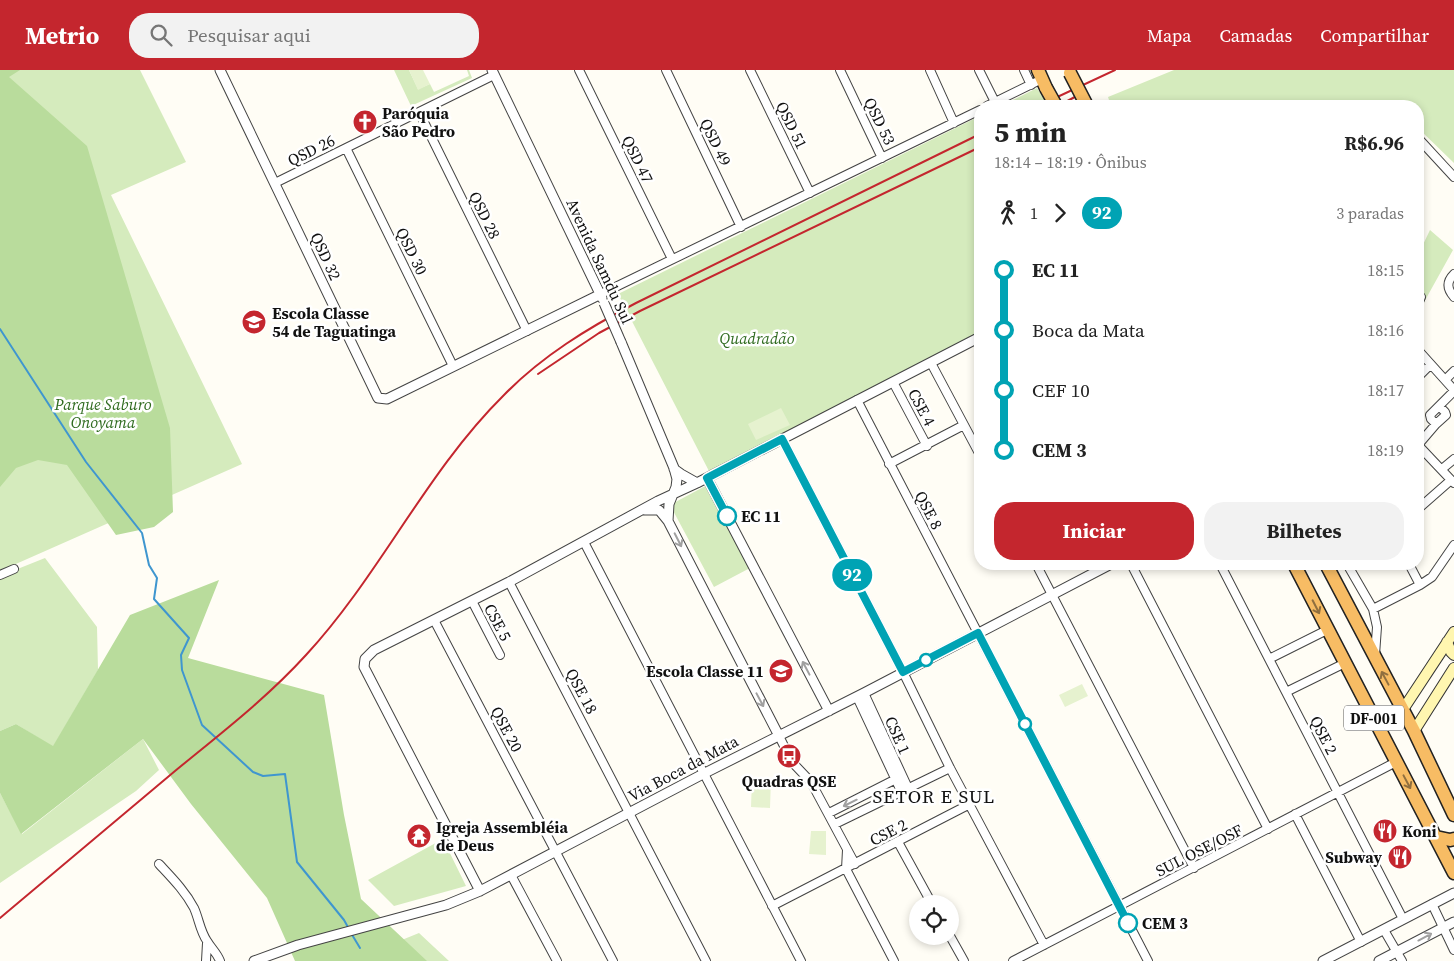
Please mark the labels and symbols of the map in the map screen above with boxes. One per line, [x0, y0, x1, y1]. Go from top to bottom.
street label: QSD 53 [859, 94, 901, 148]
street label: QSD 51 [771, 98, 813, 152]
place label: Paróquia São Pedro [382, 102, 455, 142]
church icon: Paróquia São Pedro [352, 109, 378, 135]
street label: QSD 49 [695, 115, 737, 169]
street label: QSD 26 [284, 129, 338, 171]
street label: QSD 47 [617, 132, 659, 186]
street label: QSD 28 [464, 188, 506, 242]
street label: Avenida Samdu Sul [561, 195, 639, 327]
street label: QSD 30 [391, 224, 433, 278]
street label: QSD 32 [305, 228, 347, 284]
place label: Escola Classe 54 de Taguatinga [272, 302, 396, 342]
school or university icon: Escola Classe 54 de Taguatinga [241, 309, 267, 335]
park label: Quadradão [720, 327, 795, 349]
street label: CSE 4 [903, 384, 941, 430]
park label: Parque Saburo Onoyama [54, 393, 152, 433]
street label: QSE 8 [910, 487, 948, 533]
place label: EC 11 [741, 505, 781, 527]
marker: EC 11 [717, 506, 737, 526]
one-way arrow [673, 532, 683, 547]
line badge: 92 [830, 559, 874, 591]
street label: CSE 5 [479, 599, 517, 645]
one-way arrow [1312, 599, 1321, 614]
unlabelled marker [919, 653, 933, 667]
school or university icon: Escola Classe 11 [768, 658, 794, 684]
place label: Escola Classe 11 [646, 660, 764, 682]
one-way arrow [801, 661, 811, 675]
street label: QSE 18 [561, 664, 603, 718]
one-way arrow [1380, 671, 1389, 686]
one-way arrow [755, 693, 765, 708]
street label: QSE 20 [486, 702, 528, 756]
road number: DF-001 [1344, 706, 1404, 730]
street label: CSE 1 [880, 712, 916, 758]
street label: QSE 2 [1305, 712, 1343, 758]
unlabelled marker [1018, 717, 1032, 731]
street label: Via Boca da Mata [624, 729, 743, 806]
bus stop icon: Quadras QSE [776, 743, 802, 769]
place label: Quadras QSE [742, 770, 837, 792]
one-way arrow [1402, 775, 1412, 790]
district label: SETOR E SUL [873, 783, 995, 809]
one-way arrow [842, 798, 857, 808]
street label: CSE 2 [865, 813, 911, 851]
place label: Igreja Assembléia de Deus [436, 816, 568, 856]
restaurant icon: Koni [1372, 818, 1398, 844]
street label: SUL OSE/OSF [1152, 819, 1246, 881]
place label: Koni [1402, 820, 1437, 842]
temple icon: Igreja Assembléia de Deus [406, 823, 432, 849]
restaurant icon: Subway [1387, 844, 1413, 870]
place label: Subway [1325, 846, 1382, 868]
place label: CEM 3 [1142, 912, 1188, 934]
marker: CEM 3 [1118, 913, 1138, 933]
one-way arrow [1418, 932, 1433, 942]

